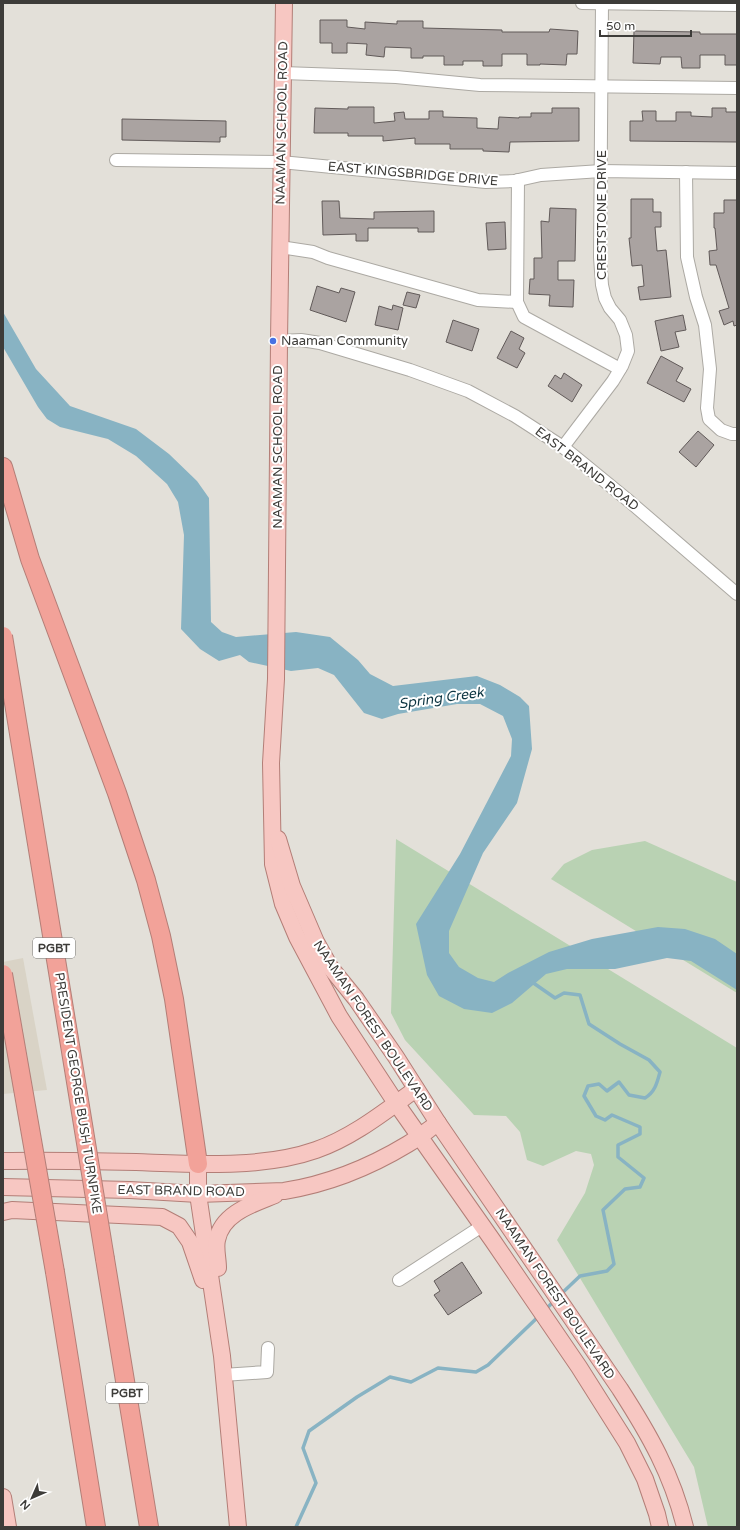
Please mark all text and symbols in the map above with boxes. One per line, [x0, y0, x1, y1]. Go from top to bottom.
scale bar [600, 12, 691, 38]
text: 50 m [606, 19, 635, 33]
street label: NAAMAN SCHOOL ROAD [273, 41, 291, 205]
street label: CRESTSTONE DRIVE [594, 150, 610, 280]
street label: EAST KINGSBRIDGE DRIVE [327, 159, 499, 189]
place label: Naaman Community [281, 333, 408, 349]
marker: Naaman Community [268, 336, 278, 346]
street label: NAAMAN SCHOOL ROAD [270, 365, 286, 529]
street label: EAST BRAND ROAD [532, 423, 642, 515]
water label: Spring Creek [397, 683, 486, 712]
road number: PGBT [33, 938, 75, 958]
street label: NAAMAN FOREST BOULEVARD [310, 938, 436, 1115]
street label: PRESIDENT GEORGE BUSH TURNPIKE [51, 971, 105, 1215]
street label: EAST BRAND ROAD [117, 1182, 245, 1200]
street label: NAAMAN FOREST BOULEVARD [492, 1206, 618, 1383]
road number: PGBT [106, 1383, 148, 1403]
north arrow [12, 1478, 52, 1518]
text: N [18, 1497, 33, 1512]

